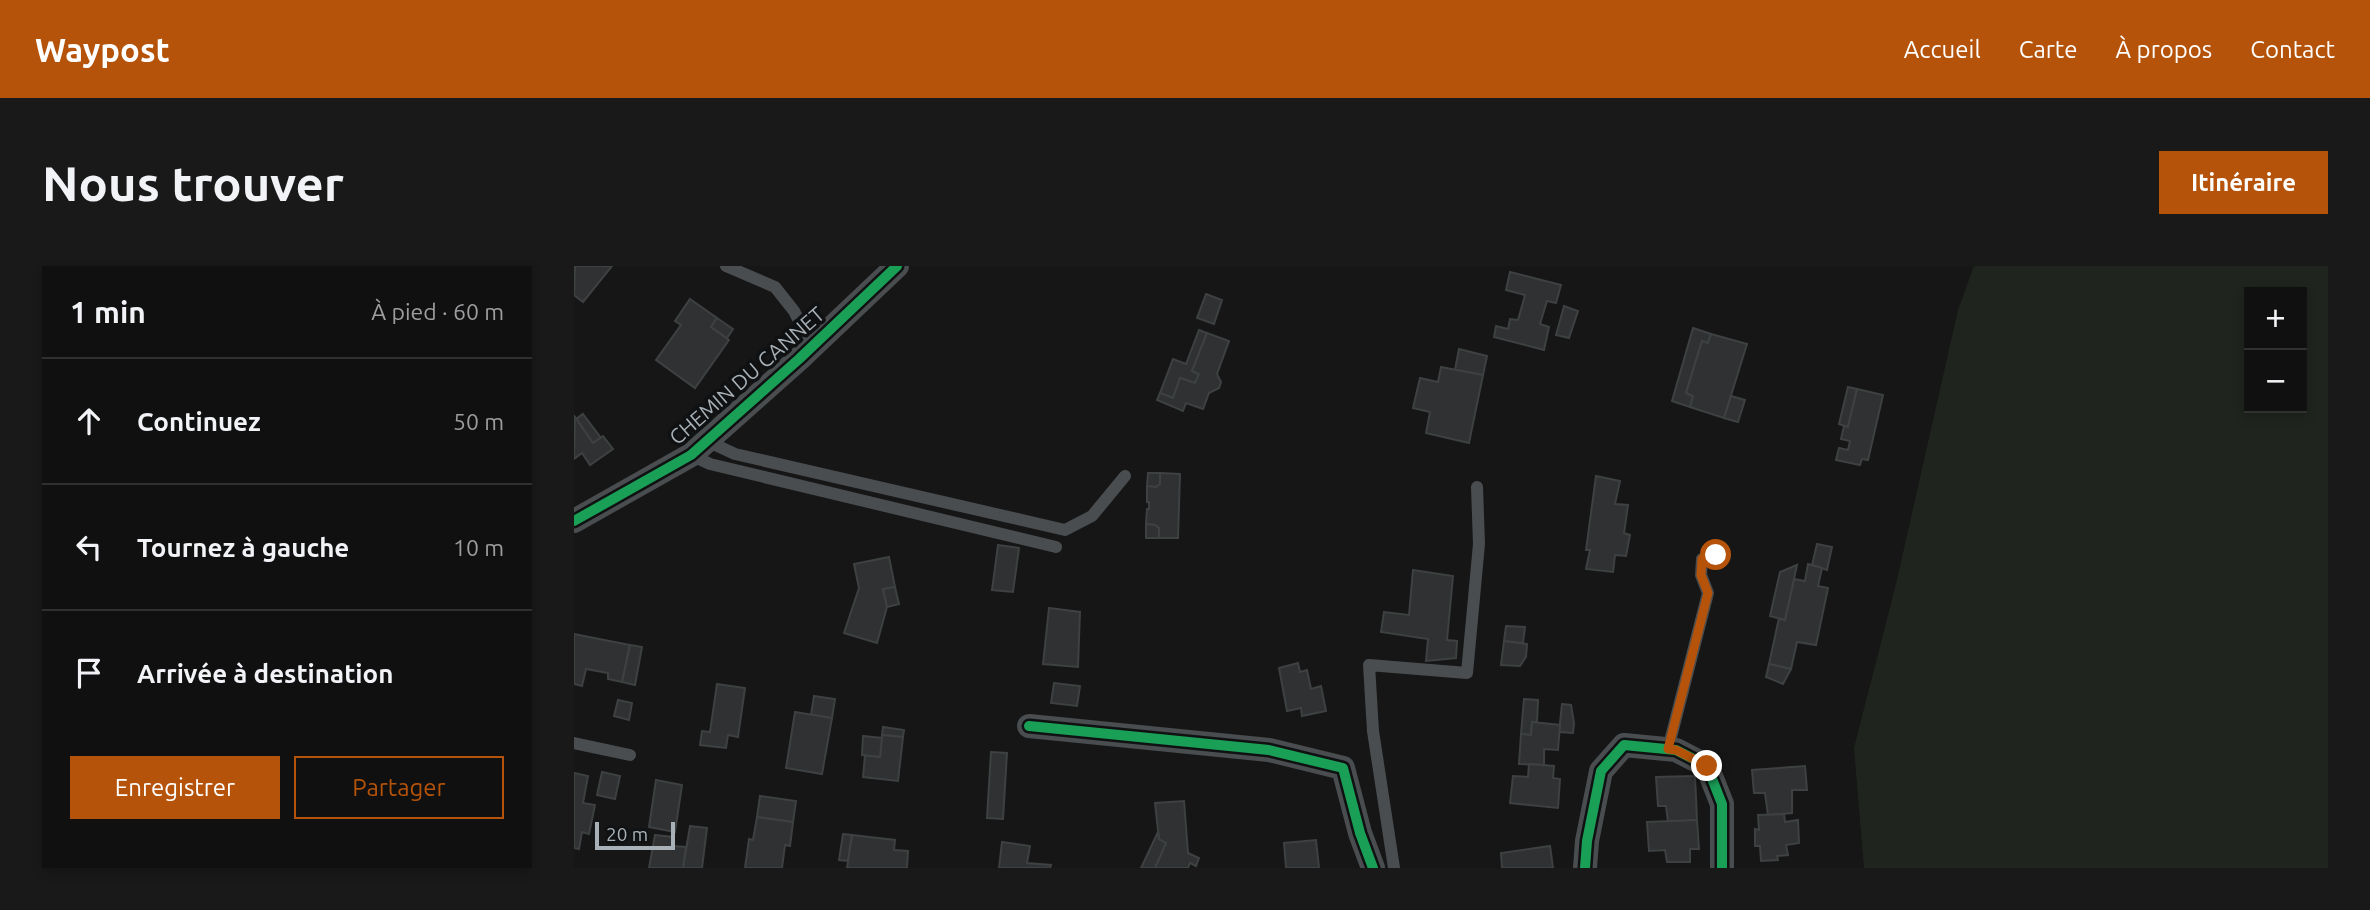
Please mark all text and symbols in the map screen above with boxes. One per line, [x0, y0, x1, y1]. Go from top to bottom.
text: Waypost [35, 31, 170, 68]
text: Accueil [1904, 36, 1981, 63]
text: Carte [2019, 36, 2078, 63]
text: À propos [2116, 36, 2212, 63]
text: Contact [2250, 36, 2335, 63]
button: Itinéraire [2159, 151, 2328, 214]
text: Nous trouver [42, 155, 344, 210]
map controls [2244, 287, 2307, 413]
button: + [2244, 287, 2307, 350]
text: 1 min [70, 295, 146, 329]
text: À pied · 60 m [371, 299, 504, 324]
street label: CHEMIN DU CANNET [664, 301, 829, 449]
button: − [2244, 350, 2307, 413]
icon: ahead [70, 402, 108, 440]
text: Continuez [137, 407, 261, 436]
text: 50 m [453, 409, 504, 434]
icon: left [70, 528, 108, 566]
text: Tournez à gauche [137, 533, 349, 562]
text: 10 m [453, 535, 504, 560]
route start [1700, 539, 1731, 570]
icon: arrive [70, 654, 108, 692]
text: Arrivée à destination [137, 659, 393, 688]
route end [1691, 750, 1722, 781]
button: Enregistrer [70, 756, 280, 819]
button: Partager [294, 756, 504, 819]
scale bar [595, 819, 676, 851]
text: 20 m [606, 823, 648, 845]

